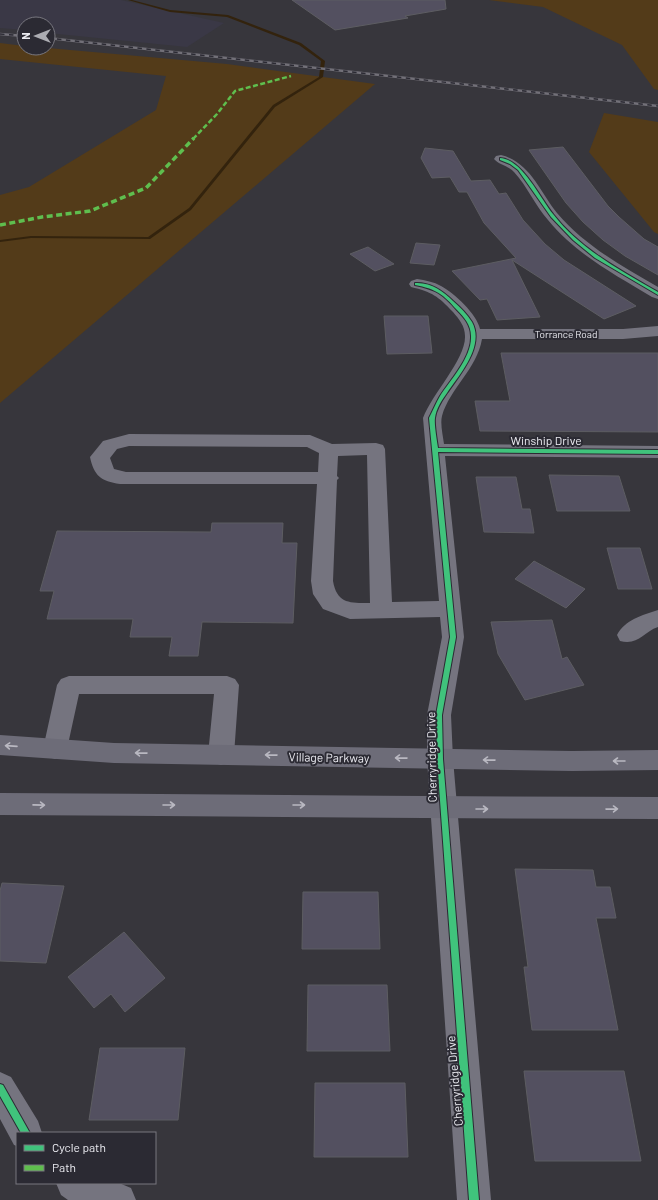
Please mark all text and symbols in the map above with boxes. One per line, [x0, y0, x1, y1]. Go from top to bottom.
north arrow [16, 16, 56, 56]
text: N [19, 32, 32, 40]
street label: Torrance Road [535, 328, 597, 340]
street label: Winship Drive [510, 433, 582, 447]
street label: Cherryridge Drive [423, 712, 439, 802]
one-way arrow [5, 742, 18, 749]
one-way arrow [135, 749, 148, 757]
street label: Village Parkway [289, 749, 370, 765]
one-way arrow [265, 751, 278, 759]
one-way arrow [395, 754, 408, 762]
one-way arrow [483, 756, 496, 764]
one-way arrow [613, 757, 626, 765]
one-way arrow [32, 801, 45, 809]
one-way arrow [162, 801, 175, 809]
one-way arrow [292, 801, 305, 809]
one-way arrow [475, 805, 488, 813]
one-way arrow [605, 805, 618, 813]
street label: Cherryridge Drive [443, 1035, 465, 1127]
legend [16, 1132, 156, 1184]
text: Cycle path [52, 1140, 106, 1154]
text: Path [52, 1160, 76, 1174]

